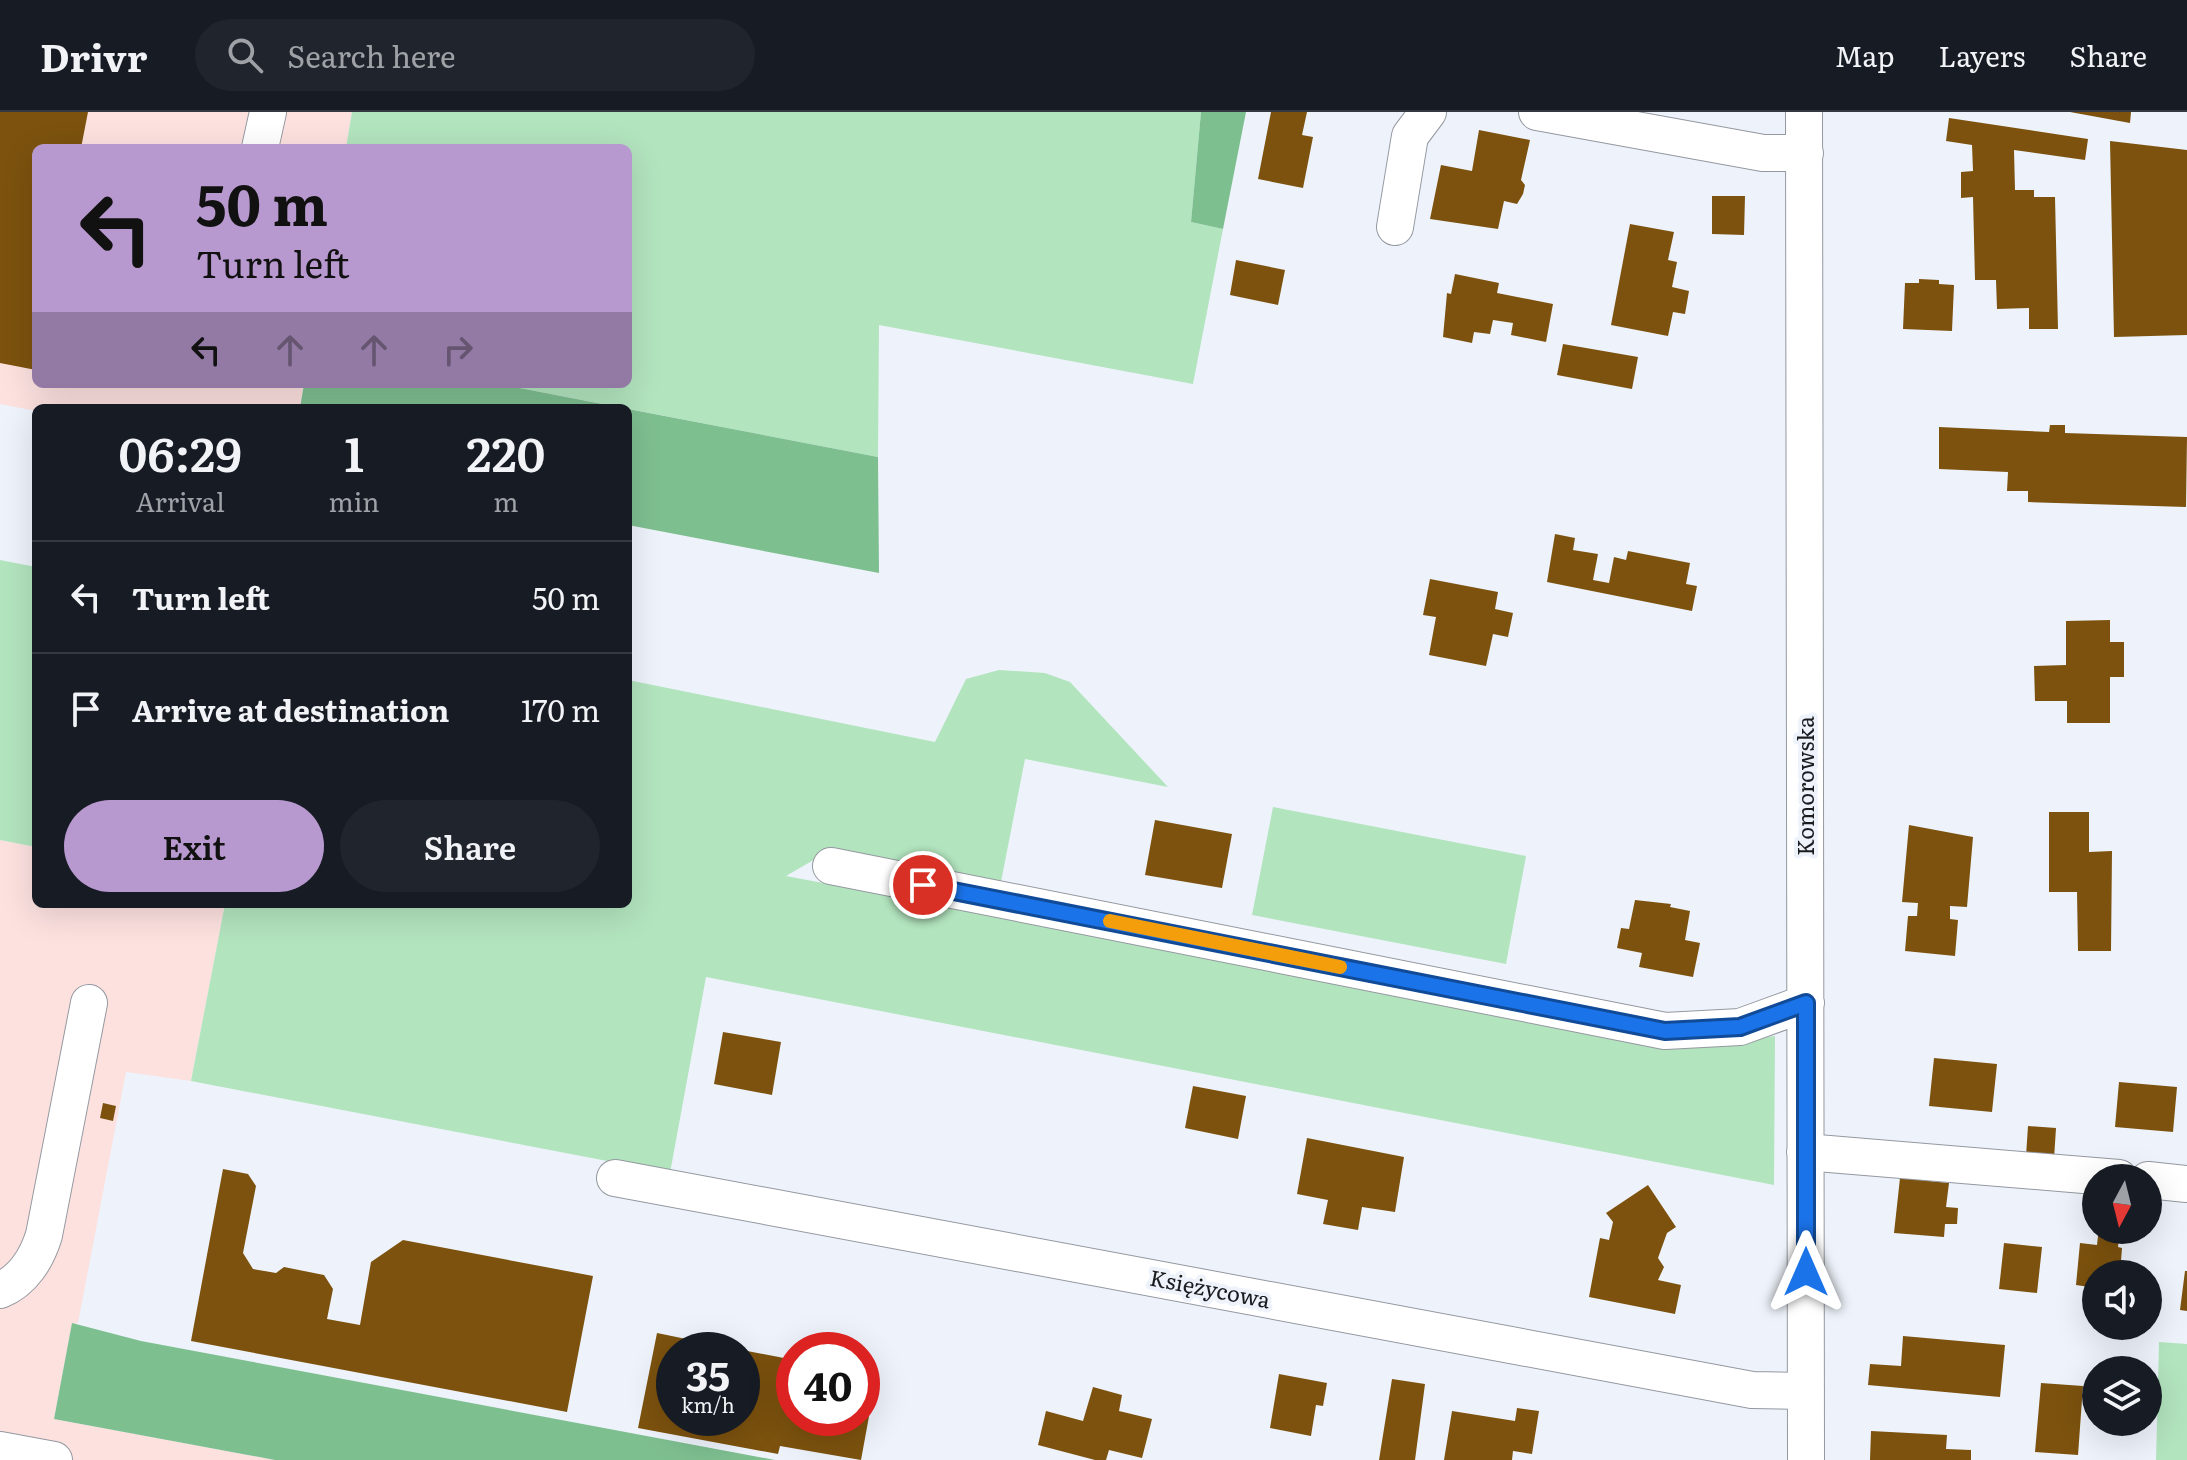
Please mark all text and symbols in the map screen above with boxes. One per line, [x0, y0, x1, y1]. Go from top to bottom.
search box [195, 19, 755, 91]
text: Drivr [40, 27, 147, 84]
icon: search [223, 33, 267, 77]
text: Search here [287, 33, 456, 77]
text: Map [1835, 34, 1894, 76]
text: Layers [1938, 34, 2025, 76]
text: Share [2069, 34, 2147, 76]
text: 50 m [196, 160, 328, 243]
icon: left [64, 176, 168, 280]
text: Turn left [196, 236, 350, 289]
icon: left [184, 328, 228, 372]
icon: ahead [268, 328, 312, 372]
icon: ahead [352, 328, 396, 372]
icon: right [436, 328, 480, 372]
text: 06:29 [119, 416, 242, 487]
text: 1 [344, 416, 364, 487]
text: 220 [466, 416, 545, 487]
text: Arrival [136, 481, 225, 520]
text: min [328, 481, 380, 520]
text: m [493, 481, 518, 520]
icon: left [64, 575, 108, 619]
text: Turn left [132, 575, 270, 619]
text: 50 m [532, 575, 600, 619]
icon: arrive [64, 687, 108, 731]
text: Arrive at destination [132, 687, 449, 731]
text: 170 m [521, 687, 600, 731]
street label: Komorowska [1788, 716, 1821, 856]
button: Exit [64, 800, 324, 892]
button: Share [340, 800, 600, 892]
pin [889, 851, 957, 919]
icon: arrive [901, 863, 945, 907]
north arrow [2082, 1164, 2162, 1244]
map controls [2082, 1164, 2162, 1436]
position arrow [1764, 1230, 1848, 1314]
street label: Księżycowa [1147, 1260, 1273, 1315]
button: sound [2082, 1260, 2162, 1340]
speed limit sign: 40 [776, 1332, 880, 1436]
text: 35 [686, 1344, 730, 1403]
button: layers [2082, 1356, 2162, 1436]
text: km/h [681, 1389, 735, 1419]

